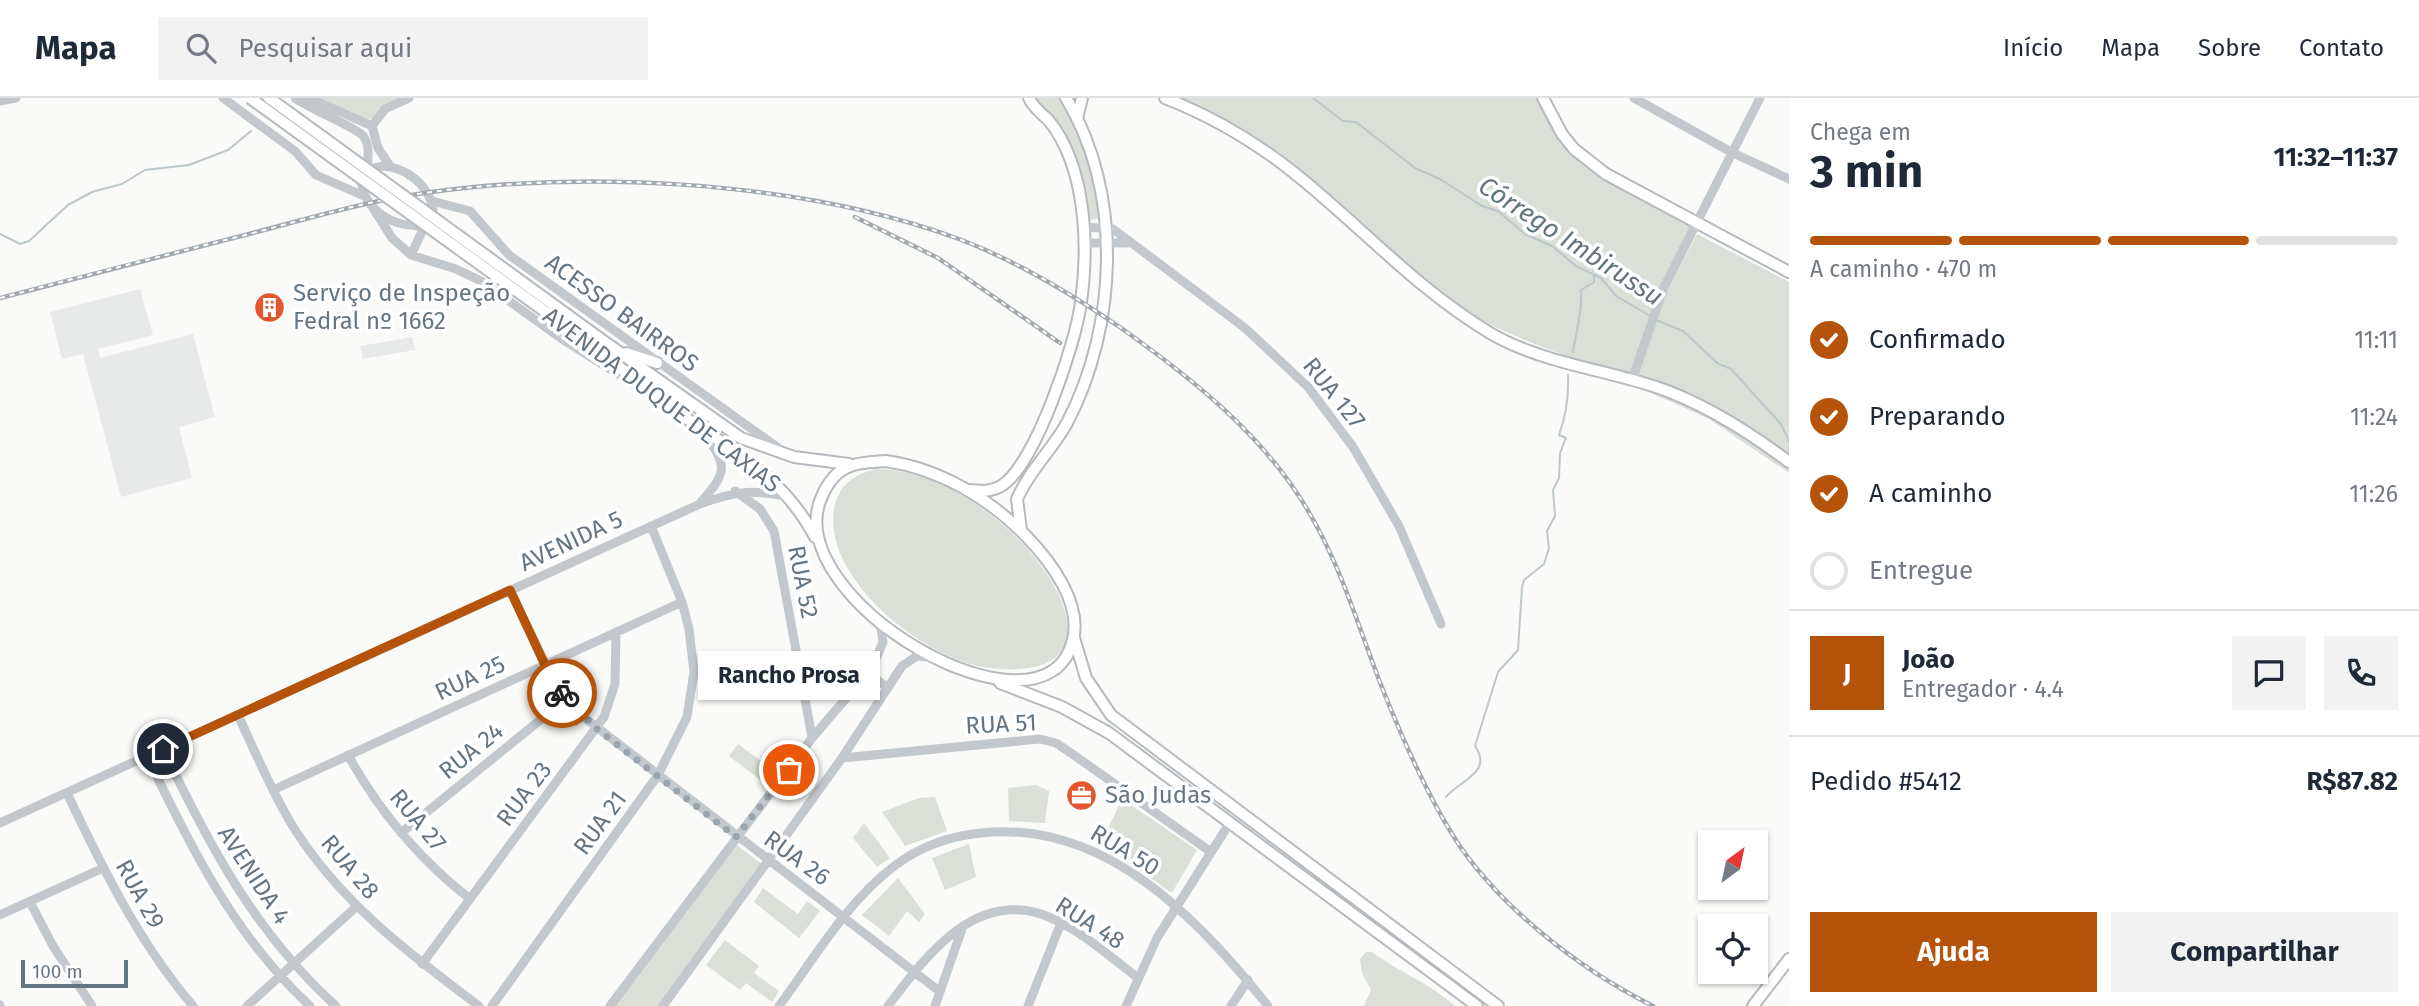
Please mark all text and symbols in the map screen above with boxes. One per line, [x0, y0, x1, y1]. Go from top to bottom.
search box [158, 17, 648, 80]
text: Mapa [35, 28, 116, 68]
icon: search [182, 29, 220, 67]
text: Pesquisar aqui [238, 33, 412, 64]
text: Início [2003, 34, 2063, 62]
text: Mapa [2101, 34, 2160, 62]
text: Sobre [2198, 34, 2261, 62]
text: Contato [2299, 34, 2384, 62]
text: Chega em [1810, 118, 1911, 146]
text: 11:32–11:37 [2273, 142, 2398, 173]
text: 3 min [1810, 144, 1923, 199]
water label: Córrego Imbirussu [1473, 170, 1669, 313]
street label: ACESSO BAIRROS [540, 248, 704, 378]
text: A caminho · 470 m [1810, 255, 1997, 283]
place label: Serviço de Inspeção Fedral nº 1662 [293, 279, 510, 335]
building icon: Serviço de Inspeção Fedral nº 1662 [253, 290, 287, 324]
street label: AVENIDA DUQUE DE CAXIAS [538, 302, 786, 498]
icon: check [1810, 321, 1848, 359]
text: Confirmado [1869, 324, 2006, 355]
text: 11:11 [2354, 326, 2398, 354]
street label: RUA 127 [1297, 352, 1371, 434]
icon: check [1810, 398, 1848, 436]
text: Preparando [1869, 401, 2006, 432]
text: 11:24 [2350, 403, 2398, 431]
icon: check [1810, 475, 1848, 513]
text: A caminho [1869, 478, 1992, 509]
text: 11:26 [2349, 480, 2398, 508]
street label: AVENIDA 5 [515, 505, 627, 577]
street label: RUA 52 [782, 543, 824, 621]
text: Entregue [1869, 555, 1973, 586]
button: chat [2232, 636, 2306, 710]
button: phone [2324, 636, 2398, 710]
text: João [1902, 644, 1955, 675]
street label: RUA 25 [431, 650, 509, 706]
callout: Rancho Prosa [698, 651, 880, 700]
courier [527, 658, 597, 728]
text: J [1843, 658, 1851, 689]
text: Rancho Prosa [718, 661, 860, 689]
icon: bike [543, 674, 581, 712]
text: Entregador · 4.4 [1902, 675, 2064, 703]
street label: RUA 51 [965, 708, 1037, 740]
street label: RUA 24 [433, 717, 509, 785]
pin [133, 719, 193, 779]
icon: home [144, 730, 182, 768]
pin [759, 740, 819, 800]
icon: bag [770, 751, 808, 789]
street label: RUA 23 [491, 756, 557, 832]
text: Pedido #5412 [1810, 766, 1962, 797]
text: R$87.82 [2307, 766, 2398, 797]
office icon: São Judas [1065, 778, 1099, 812]
place label: São Judas [1105, 781, 1211, 809]
street label: RUA 27 [384, 783, 452, 857]
street label: RUA 21 [568, 786, 632, 860]
street label: RUA 50 [1085, 819, 1165, 881]
street label: AVENIDA 4 [212, 821, 296, 929]
street label: RUA 26 [759, 825, 835, 891]
street label: RUA 28 [315, 829, 385, 905]
north arrow [1698, 830, 1768, 900]
map controls [1698, 830, 1768, 984]
street label: RUA 29 [110, 855, 170, 933]
street label: RUA 48 [1050, 891, 1130, 955]
button: Ajuda [1810, 912, 2097, 992]
button: Compartilhar [2111, 912, 2398, 992]
button: locate [1698, 914, 1768, 984]
scale bar [21, 957, 128, 989]
text: 100 m [32, 960, 83, 983]

